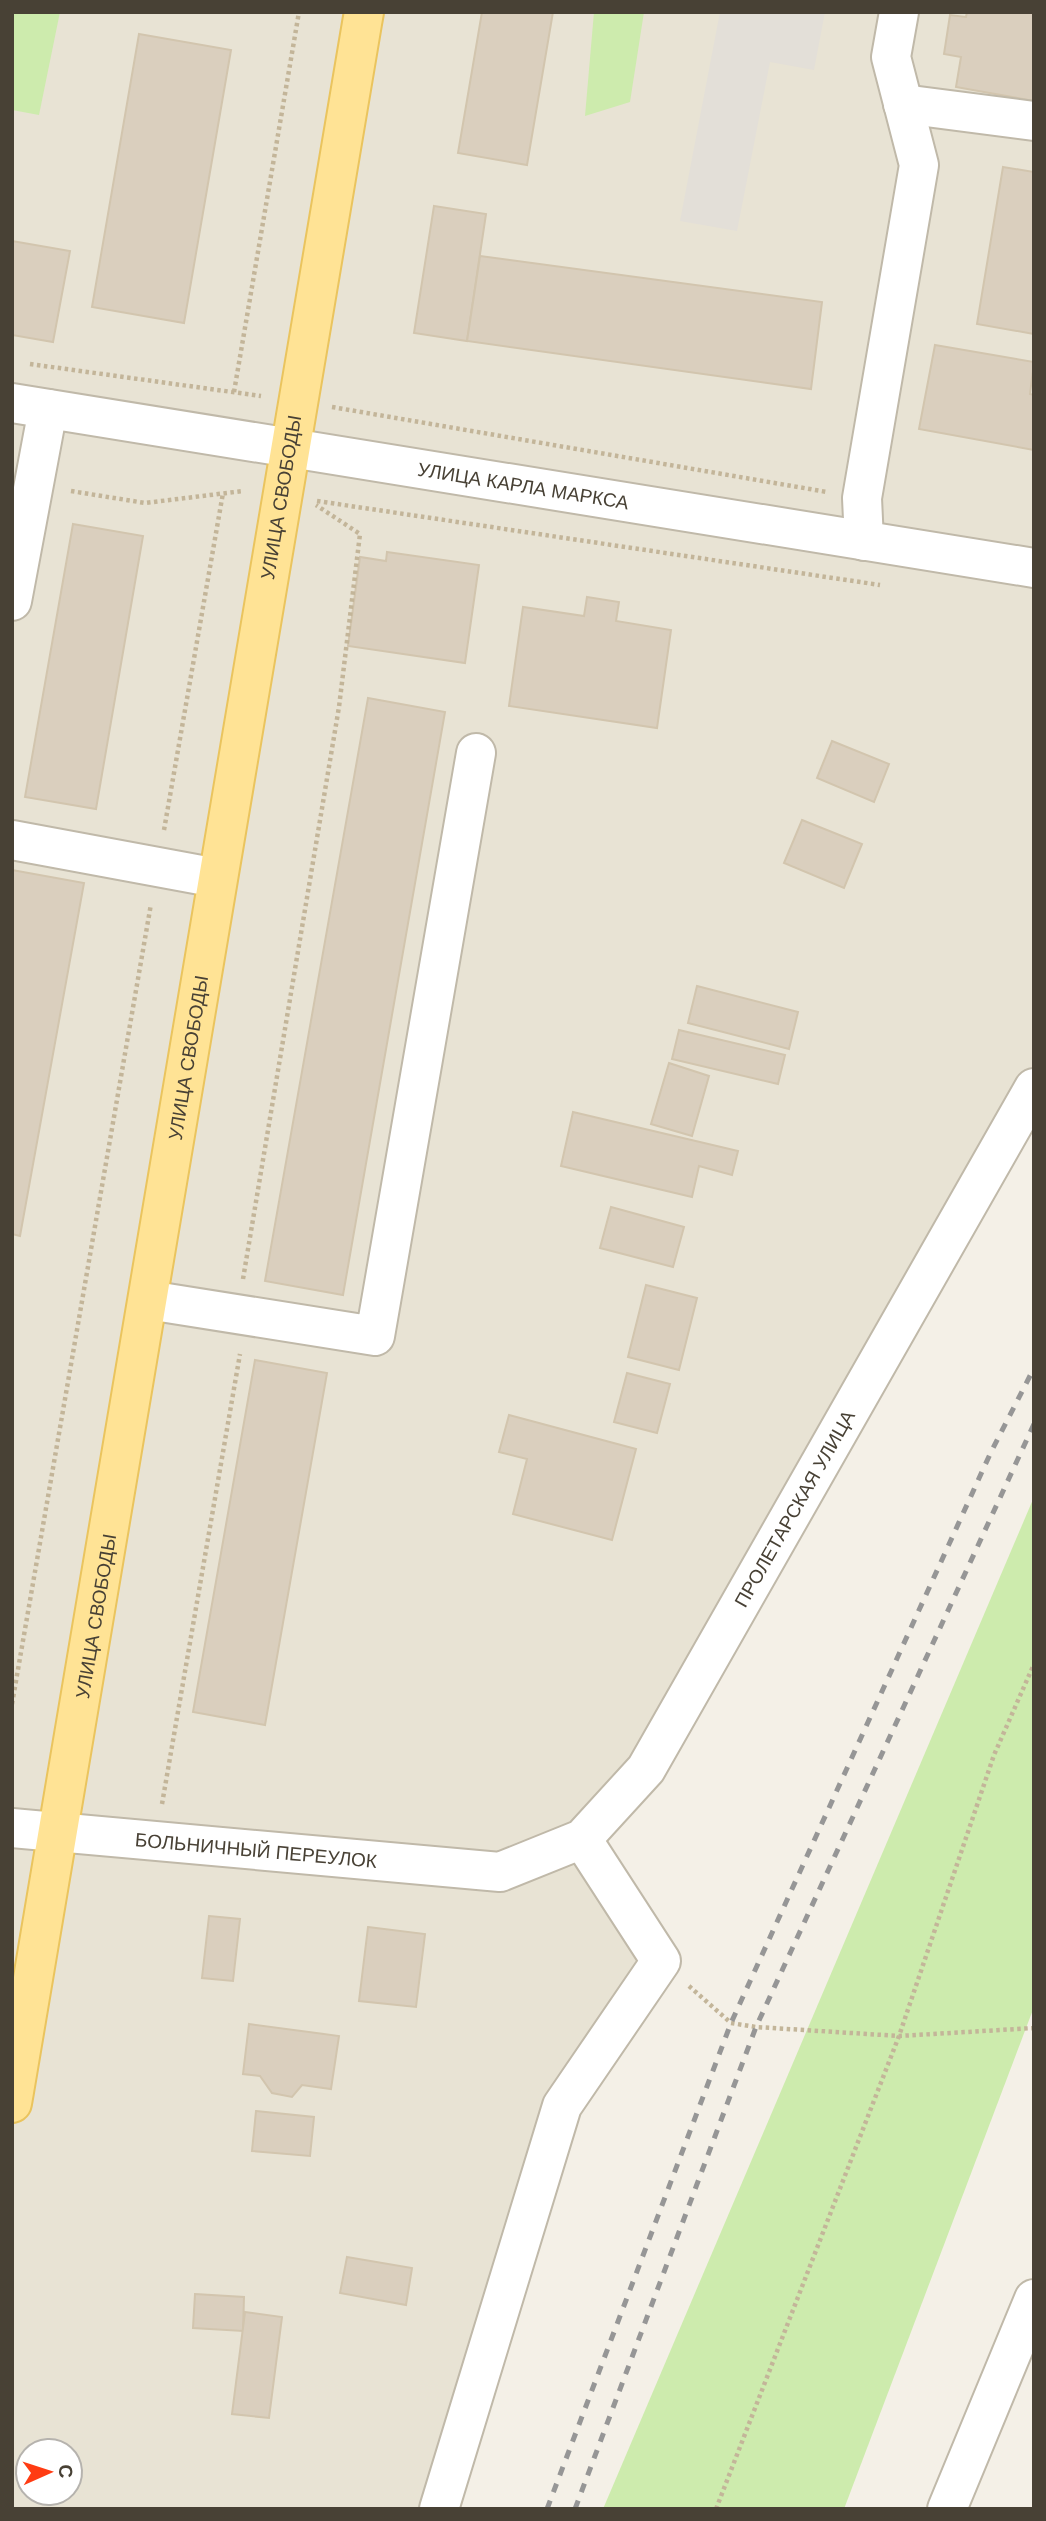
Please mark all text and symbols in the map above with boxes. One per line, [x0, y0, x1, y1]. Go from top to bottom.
street label: УЛИЦА СВОБОДЫ [257, 413, 305, 581]
street label: УЛИЦА КАРЛА МАРКСА [416, 458, 631, 513]
street label: УЛИЦА СВОБОДЫ [164, 974, 212, 1142]
street label: ПРОЛЕТАРСКАЯ УЛИЦА [730, 1406, 859, 1610]
street label: УЛИЦА СВОБОДЫ [71, 1532, 120, 1700]
street label: БОЛЬНИЧНЫЙ ПЕРЕУЛОК [134, 1829, 378, 1871]
north arrow [14, 2437, 84, 2507]
text: С [55, 2464, 76, 2479]

